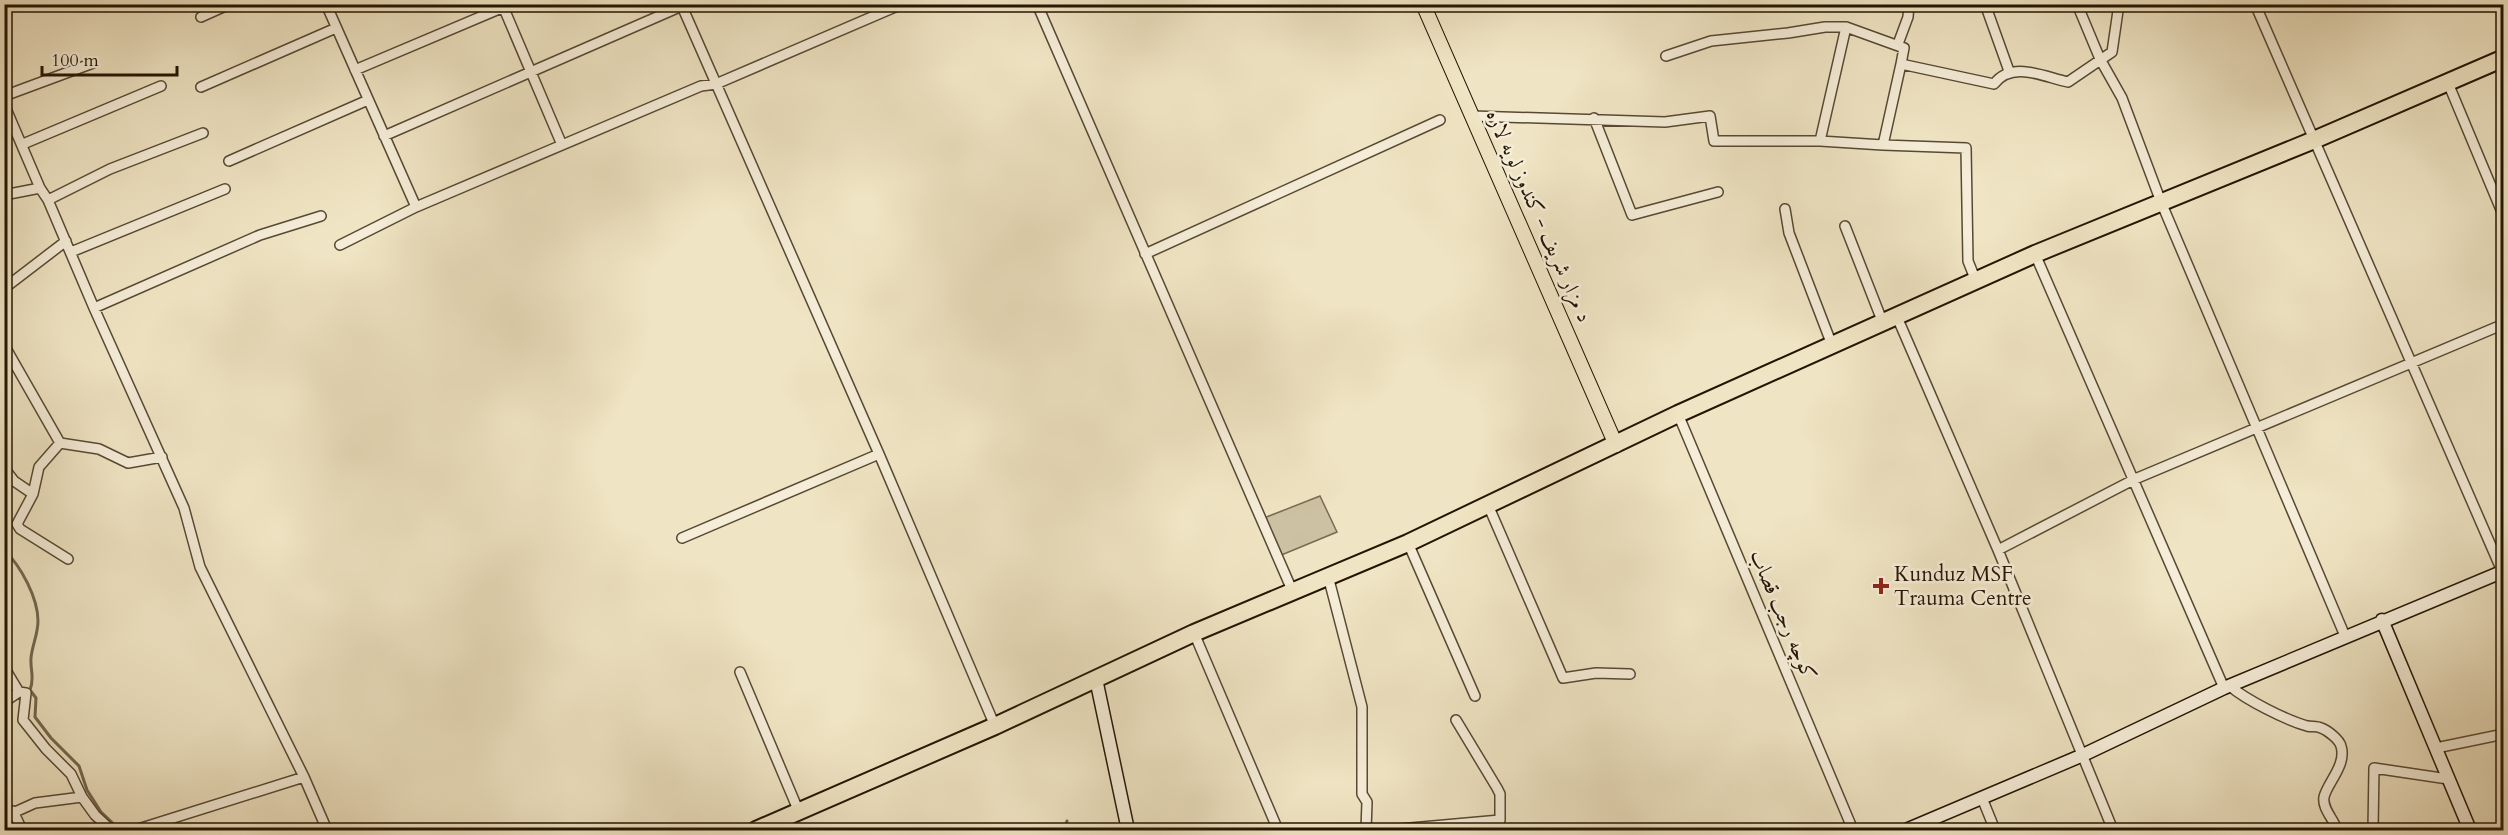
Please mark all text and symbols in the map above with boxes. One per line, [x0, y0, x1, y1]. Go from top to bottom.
scale bar [42, 39, 177, 77]
text: 100 m [51, 48, 99, 73]
street label: د مزار شریف - کندوز لویه لاره [1479, 105, 1599, 327]
street label: کوچه رجب قصاب [1742, 545, 1824, 685]
place label: Kunduz MSF Trauma Centre [1894, 560, 2032, 613]
marker: Kunduz MSF Trauma Centre [1872, 577, 1890, 595]

